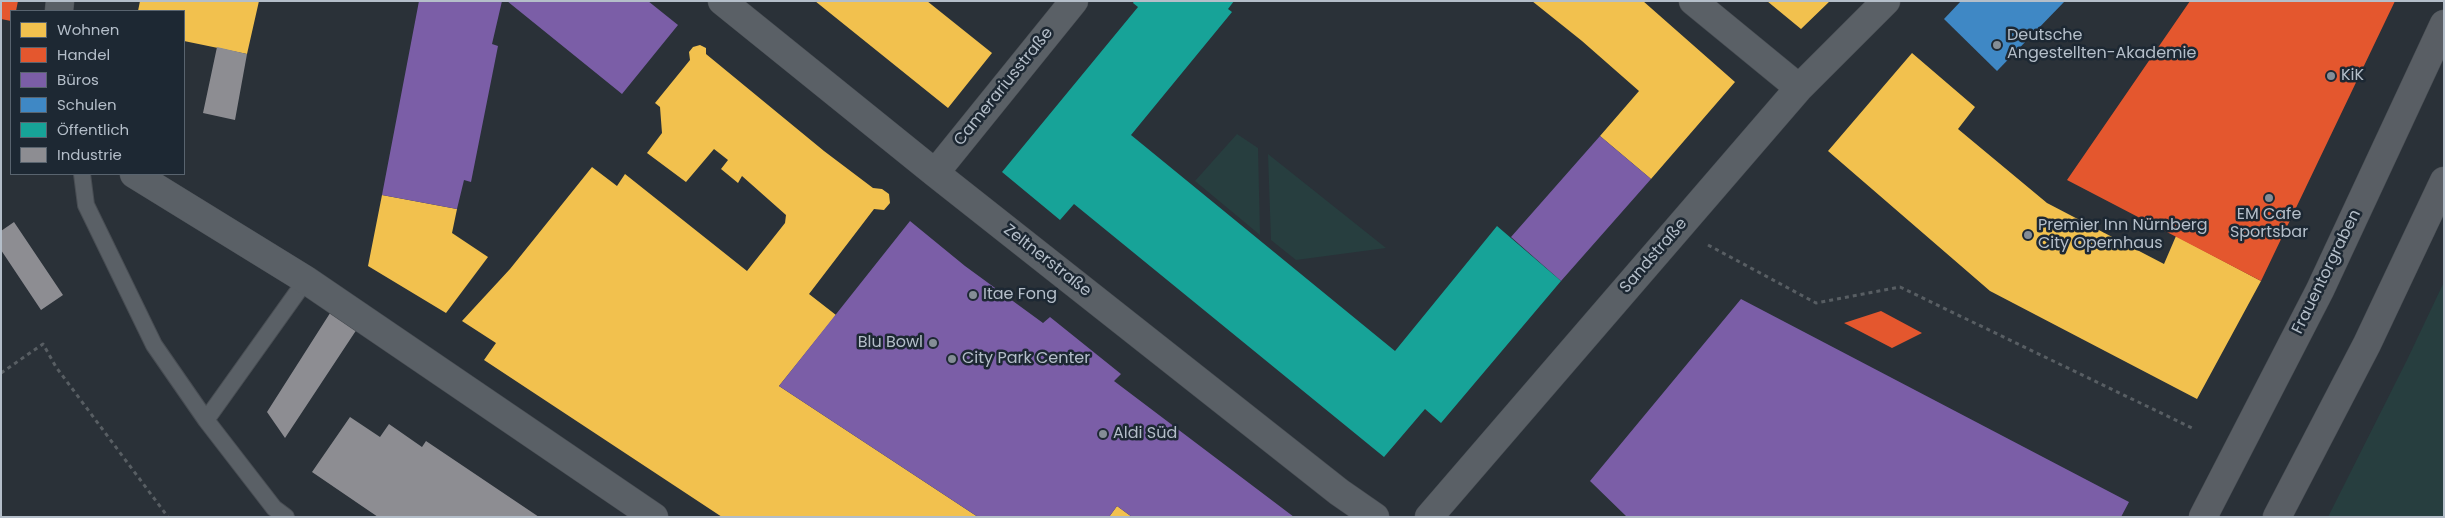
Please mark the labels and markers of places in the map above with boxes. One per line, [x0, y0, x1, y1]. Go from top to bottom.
place label: Deutsche Angestellten-Akademie [2007, 26, 2196, 64]
marker: Deutsche Angestellten-Akademie [1991, 39, 2003, 51]
place label: KiK [2341, 66, 2364, 86]
marker: KiK [2325, 70, 2337, 82]
marker: EM Cafe Sportsbar [2263, 192, 2275, 204]
place label: EM Cafe Sportsbar [2230, 205, 2308, 243]
place label: Premier Inn Nürnberg City Opernhaus [2038, 216, 2208, 254]
marker: Premier Inn Nürnberg City Opernhaus [2022, 229, 2034, 241]
place label: Itae Fong [983, 285, 1057, 305]
marker: Itae Fong [967, 289, 979, 301]
place label: Blu Bowl [858, 333, 923, 353]
marker: Blu Bowl [927, 337, 939, 349]
place label: City Park Center [962, 349, 1090, 369]
marker: City Park Center [946, 353, 958, 365]
place label: Aldi Süd [1113, 424, 1177, 444]
marker: Aldi Süd [1097, 428, 1109, 440]

